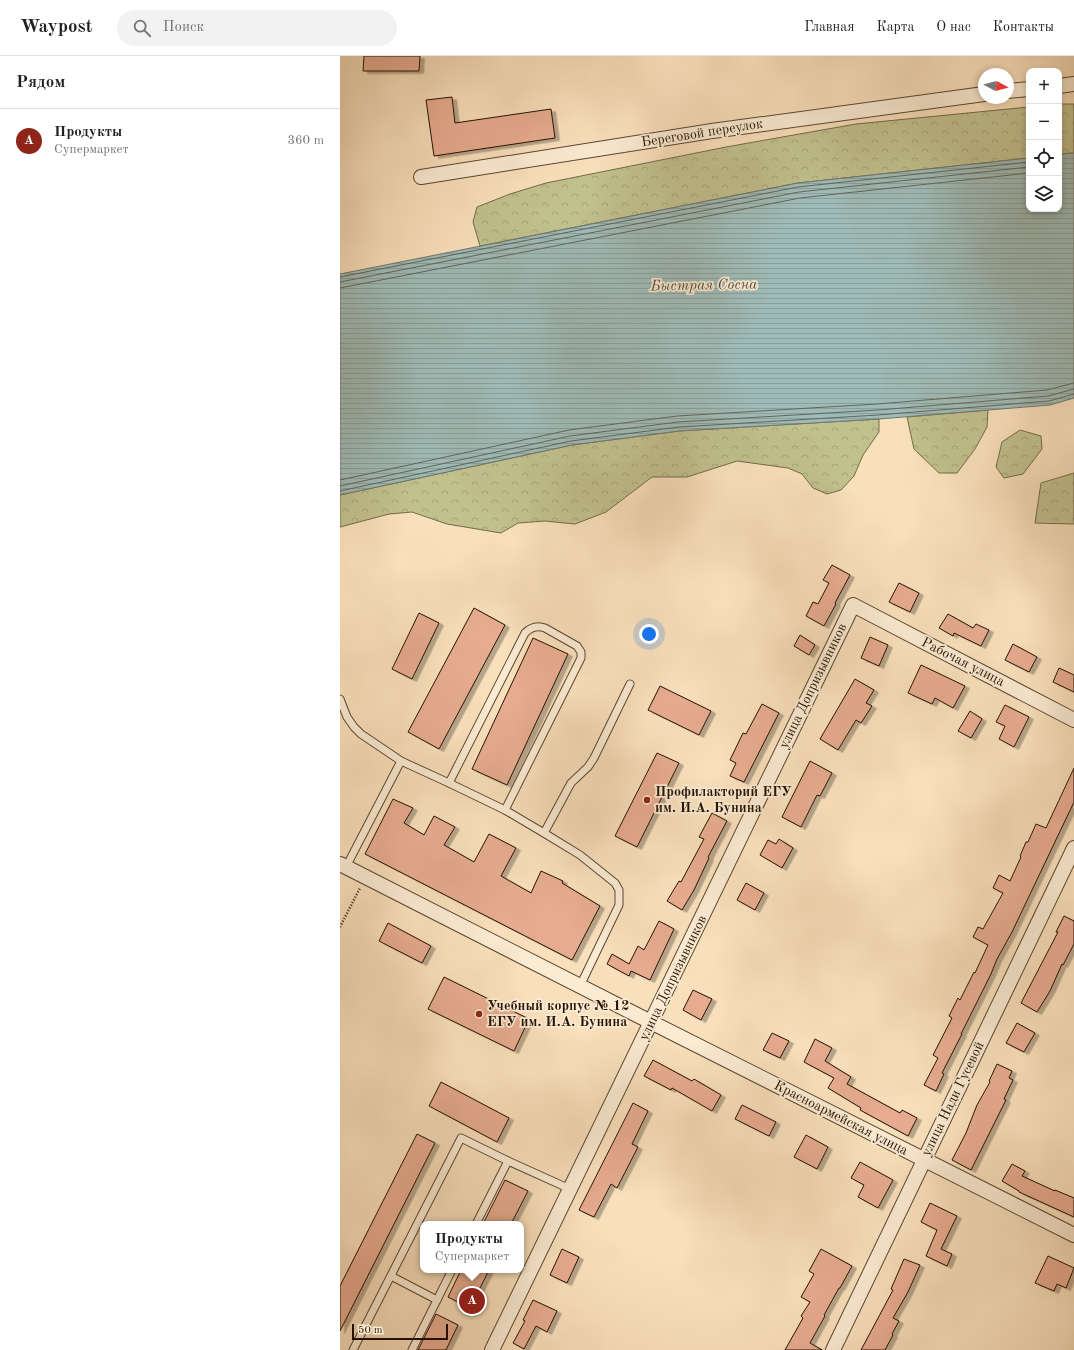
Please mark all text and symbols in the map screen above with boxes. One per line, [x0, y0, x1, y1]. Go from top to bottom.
search box [117, 10, 397, 46]
icon: search [131, 17, 153, 39]
text: Waypost [20, 18, 93, 37]
text: Поиск [163, 20, 204, 35]
text: Главная [804, 20, 854, 34]
text: Карта [876, 20, 914, 34]
text: О нас [936, 20, 971, 34]
text: Контакты [993, 20, 1054, 34]
north arrow [978, 68, 1014, 104]
map controls [1026, 68, 1062, 212]
button: + [1026, 68, 1062, 104]
text: Рядом [16, 74, 65, 91]
button: − [1026, 104, 1062, 140]
street label: Береговой переулок [640, 116, 764, 150]
text: Продукты [54, 125, 122, 140]
text: A [24, 134, 34, 147]
text: 360 m [287, 134, 324, 147]
button: locate [1026, 140, 1062, 176]
text: Супермаркет [54, 143, 129, 156]
button: layers [1026, 176, 1062, 212]
water label: Быстрая Сосна [650, 278, 757, 294]
street label: улица Допризывников [777, 621, 850, 751]
your location [639, 624, 659, 644]
street label: Рабочая улица [919, 635, 1007, 689]
place label: Профилакторий ЕГУ им. И.А. Бунина [655, 785, 792, 815]
marker: Профилакторий ЕГУ им. И.А. Бунина [642, 795, 652, 805]
street label: улица Допризывников [637, 913, 710, 1043]
place label: Учебный корпус № 12 ЕГУ им. И.А. Бунина [487, 999, 629, 1029]
marker: Учебный корпус № 12 ЕГУ им. И.А. Бунина [474, 1009, 484, 1019]
street label: улица Нади Гусевой [919, 1039, 987, 1159]
street label: Красноармейская улица [772, 1078, 910, 1158]
popup [420, 1221, 524, 1273]
text: Продукты [435, 1232, 503, 1247]
text: Супермаркет [435, 1250, 509, 1263]
pin: A [459, 1286, 485, 1316]
scale bar [352, 1322, 448, 1341]
text: 50 m [358, 1325, 383, 1336]

